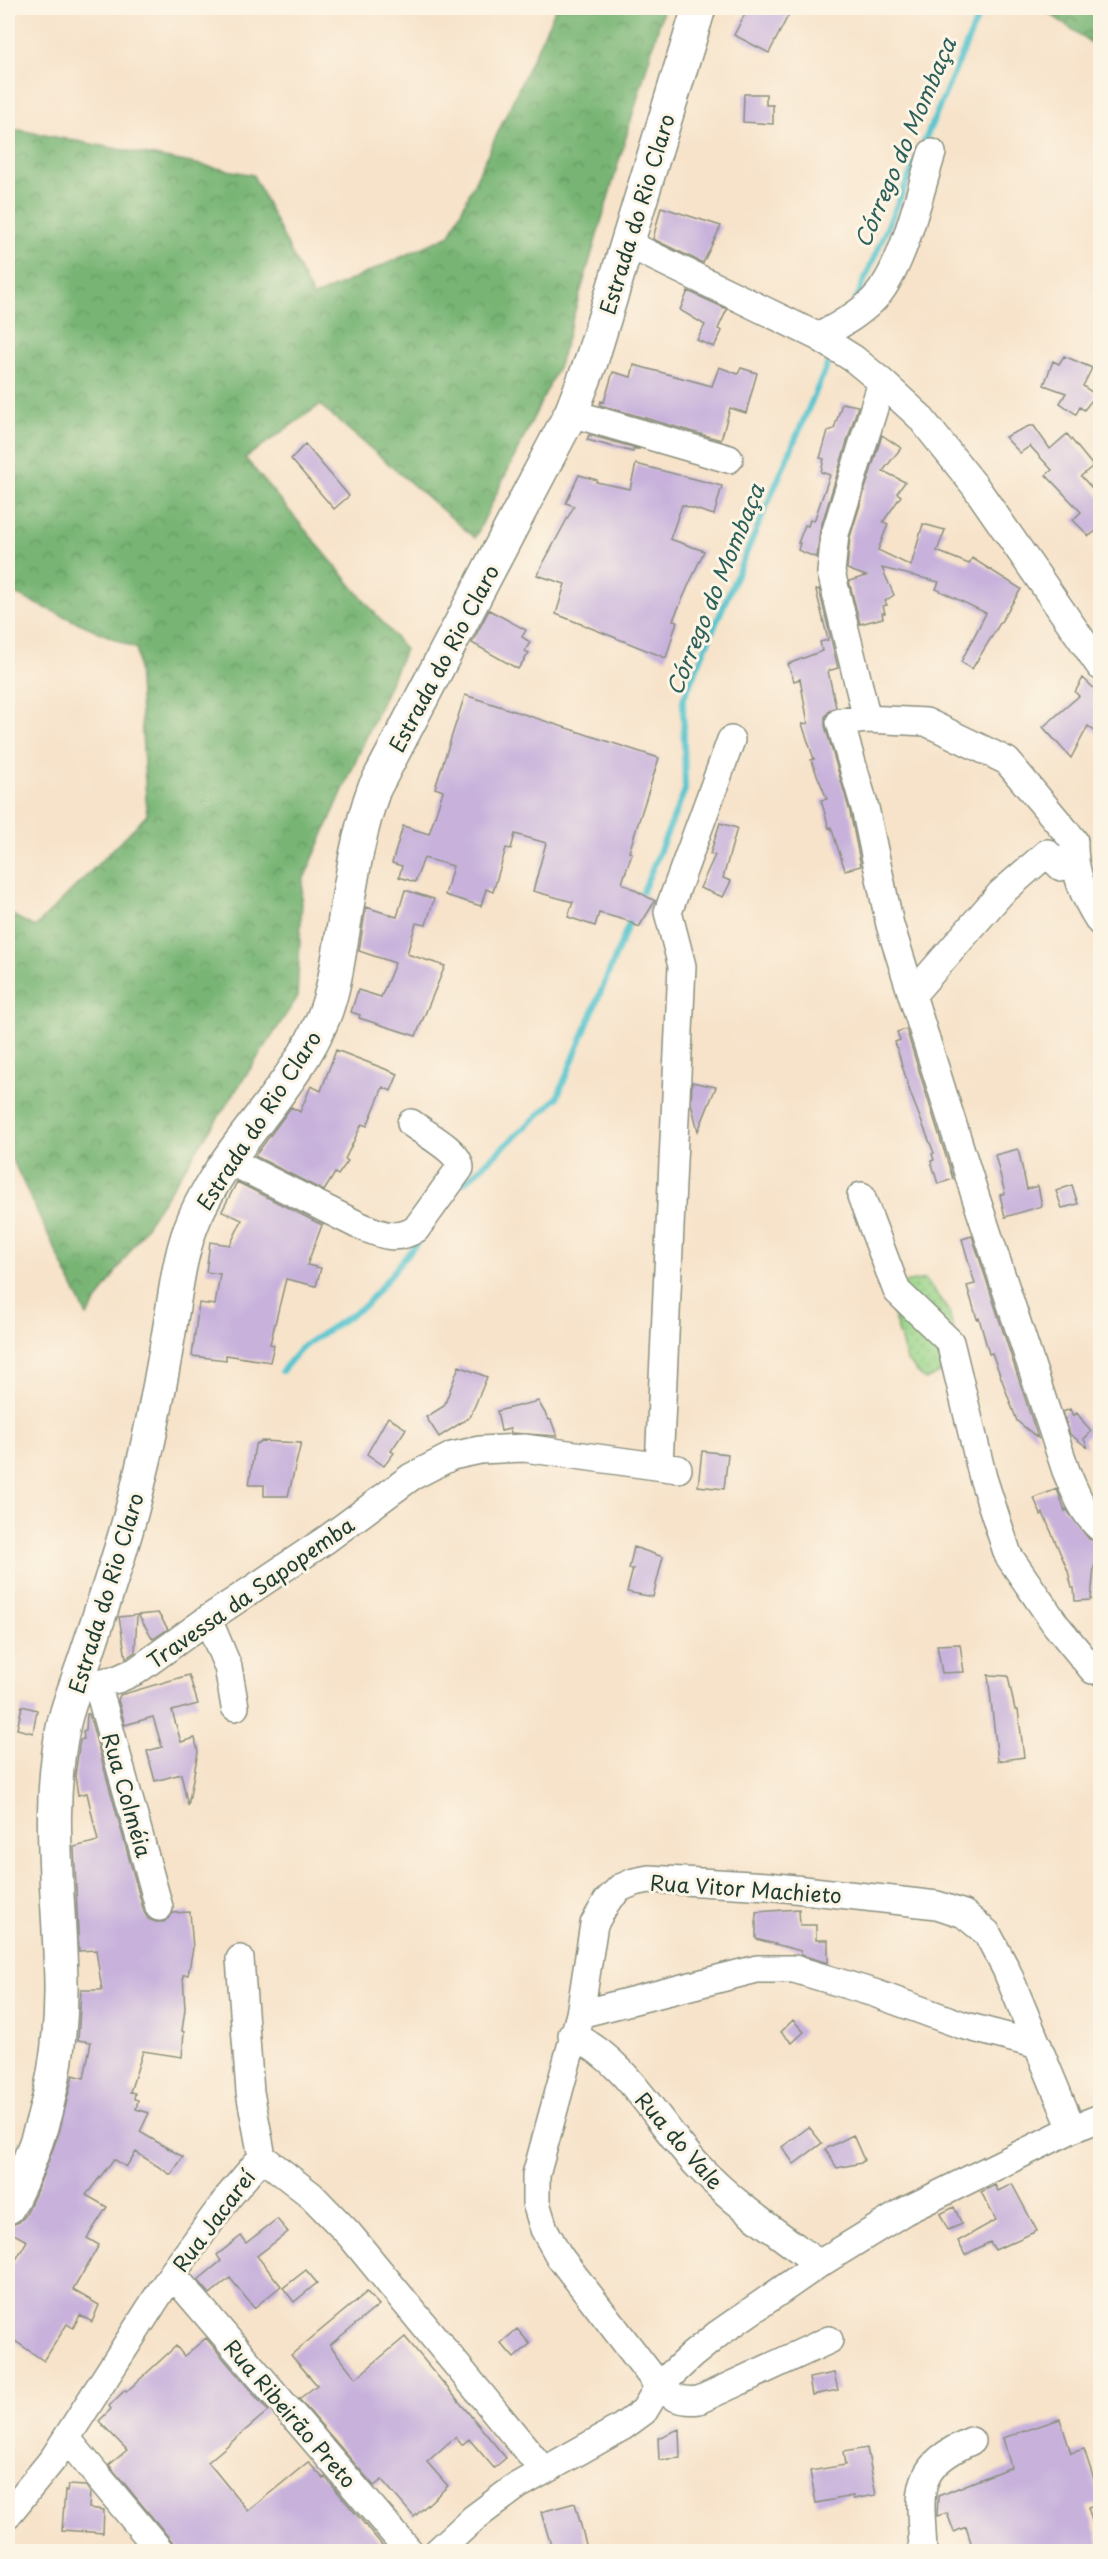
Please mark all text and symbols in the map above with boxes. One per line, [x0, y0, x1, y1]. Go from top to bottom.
water label: Córrego do Mombaça [845, 31, 964, 252]
street label: Estrada do Rio Claro [590, 110, 682, 318]
water label: Córrego do Mombaça [657, 477, 772, 700]
street label: Estrada do Rio Claro [380, 558, 506, 758]
street label: Estrada do Rio Claro [188, 1024, 328, 1216]
street label: Estrada do Rio Claro [59, 1489, 151, 1697]
street label: Travessa da Sapopemba [140, 1508, 360, 1676]
street label: Rua Colméia [95, 1729, 161, 1861]
street label: Rua Vitor Machieto [649, 1865, 843, 1911]
street label: Rua do Vale [628, 2084, 732, 2196]
street label: Rua Jacareí [164, 2162, 262, 2278]
street label: Rua Ribeirão Preto [217, 2332, 365, 2494]

